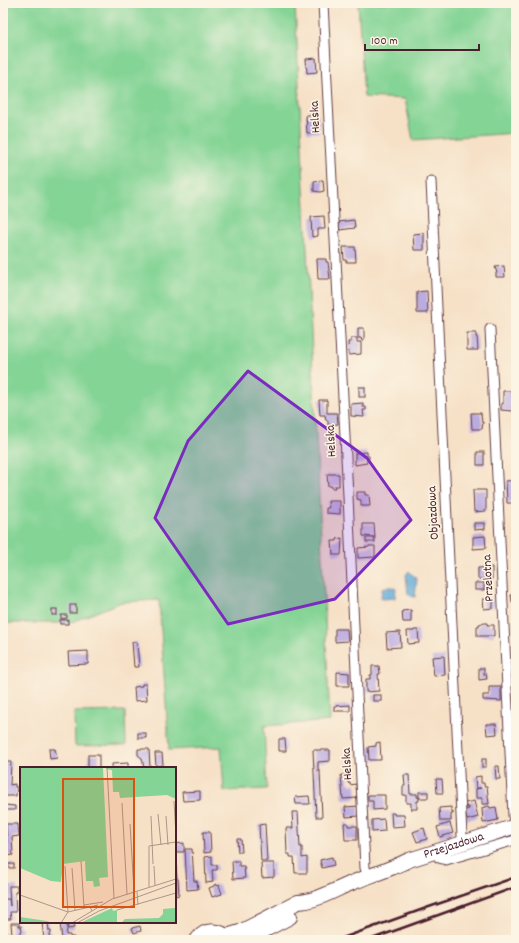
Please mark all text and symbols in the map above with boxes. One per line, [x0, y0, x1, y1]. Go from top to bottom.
scale bar [365, 26, 479, 52]
text: 100 m [371, 33, 398, 50]
street label: Helska [306, 99, 326, 134]
street label: Helska [322, 423, 342, 458]
street label: Objazdowa [423, 485, 445, 540]
street label: Przelotna [478, 553, 500, 602]
street label: Helska [338, 746, 358, 781]
inset map [20, 767, 176, 923]
street label: Przejazdowa [421, 827, 487, 864]

